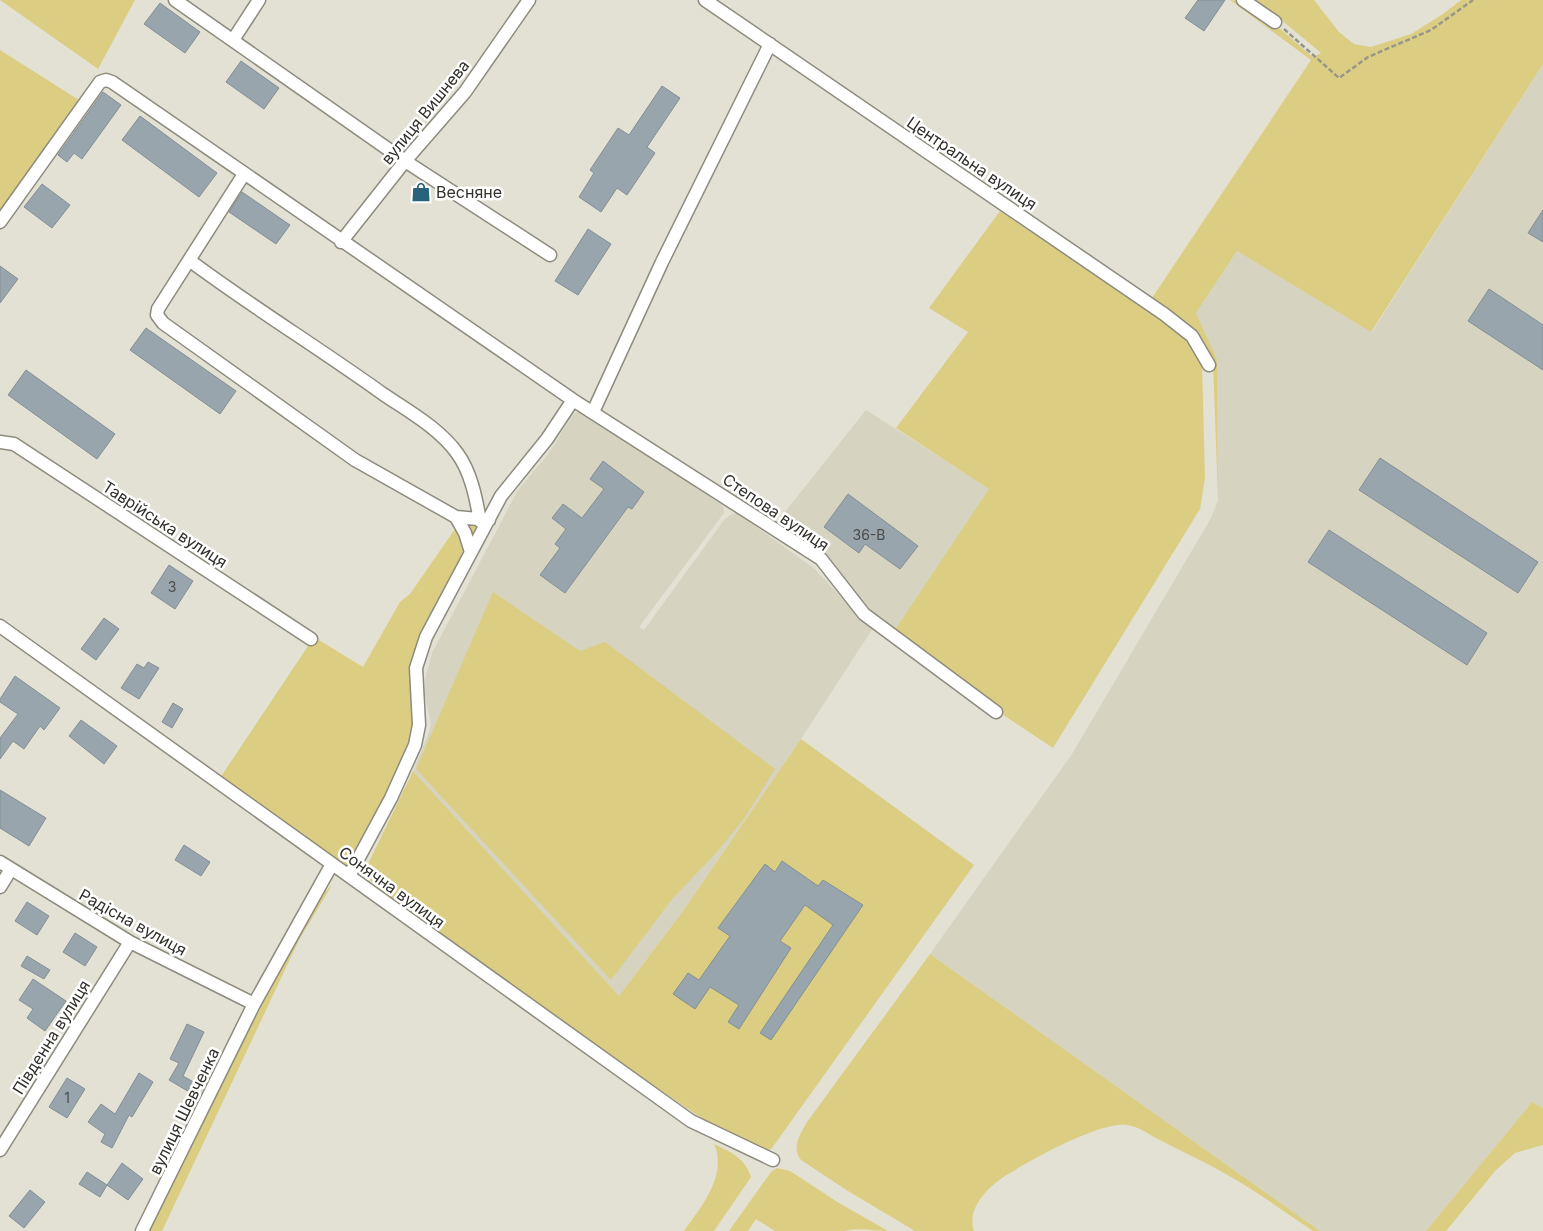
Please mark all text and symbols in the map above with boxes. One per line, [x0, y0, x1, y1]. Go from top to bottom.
street label: вулиця Вишнева [377, 56, 473, 168]
street label: Центральна вулиця [903, 112, 1041, 214]
shop icon: Весняне [410, 181, 432, 203]
place label: Весняне [436, 182, 502, 202]
street label: Степова вулиця [719, 469, 833, 555]
street label: Таврійська вулиця [99, 476, 231, 572]
house number: 36-В [853, 526, 885, 543]
house number: 3 [168, 578, 176, 595]
street label: Сонячна вулиця [335, 842, 449, 932]
street label: Радісна вулиця [76, 884, 190, 960]
street label: Південна вулиця [8, 976, 94, 1098]
street label: вулиця Шевченка [145, 1044, 223, 1178]
house number: 1 [64, 1089, 70, 1106]

